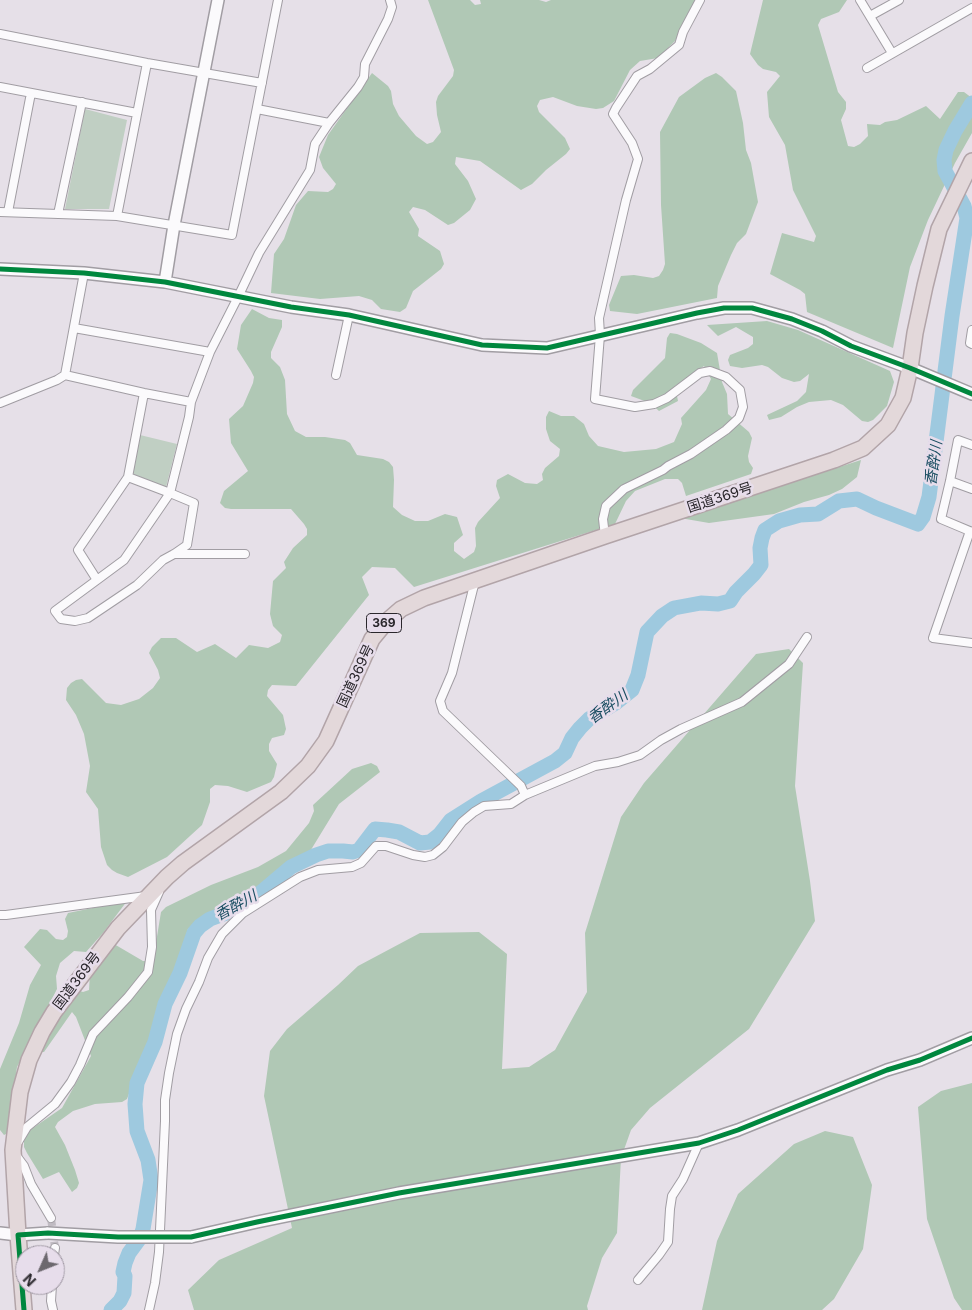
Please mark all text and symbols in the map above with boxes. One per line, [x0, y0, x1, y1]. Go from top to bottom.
water label: 香酔川 [922, 439, 946, 487]
street label: 国道369号 [685, 480, 755, 516]
road number: 369 [366, 614, 402, 632]
street label: 国道369号 [334, 642, 378, 710]
water label: 香酔川 [585, 686, 631, 728]
water label: 香酔川 [212, 887, 260, 925]
street label: 国道369号 [50, 949, 104, 1013]
north arrow [15, 1245, 65, 1295]
text: N [20, 1270, 39, 1290]

